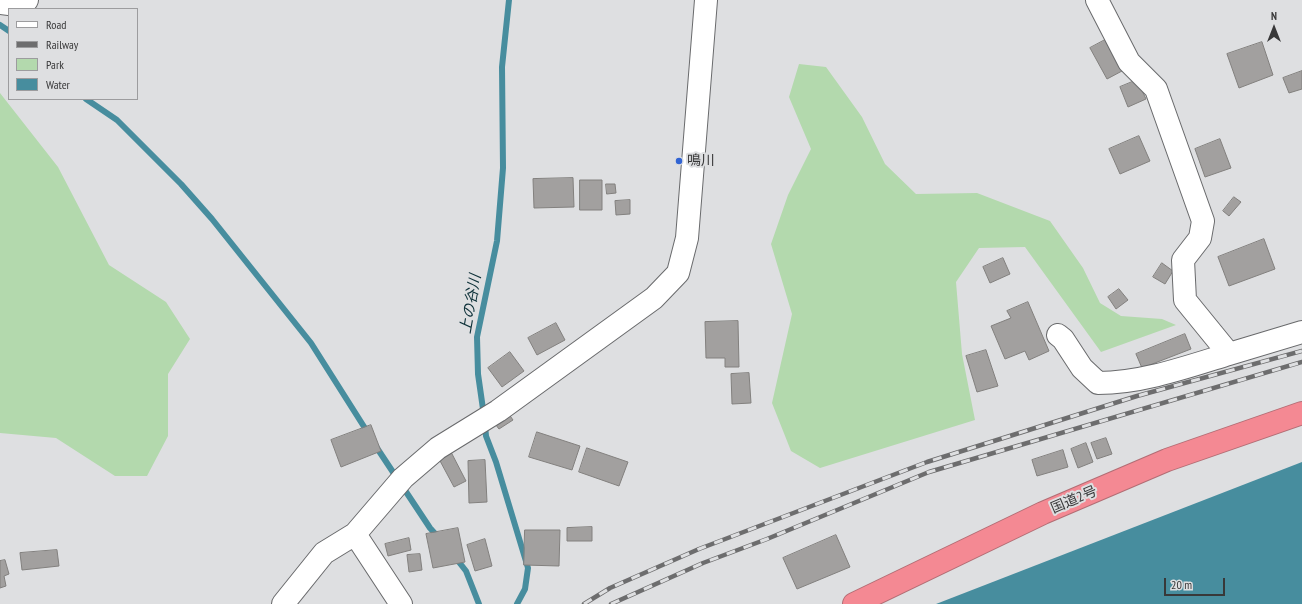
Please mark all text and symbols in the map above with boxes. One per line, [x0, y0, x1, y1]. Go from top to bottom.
legend [8, 8, 138, 100]
north arrow [1254, 8, 1294, 48]
text: N [1271, 9, 1277, 23]
text: Road [46, 17, 66, 32]
text: Railway [46, 37, 78, 52]
text: Park [46, 57, 64, 72]
text: Water [46, 77, 70, 92]
place label: 鳴川 [687, 153, 715, 169]
marker: 鳴川 [674, 156, 684, 166]
water label: 上の谷川 [457, 273, 485, 335]
street label: 国道2号 [1048, 483, 1100, 517]
scale bar [1166, 570, 1227, 596]
text: 20 m [1171, 577, 1192, 592]

